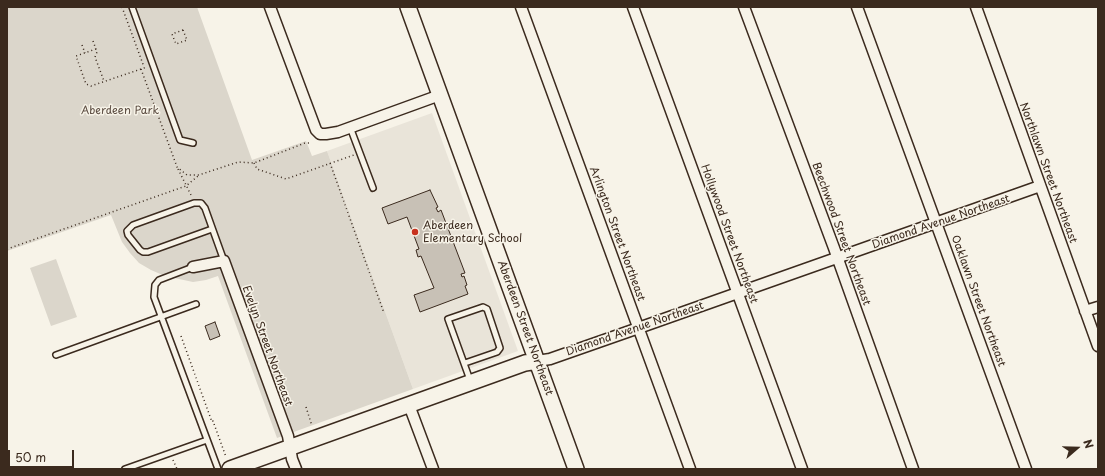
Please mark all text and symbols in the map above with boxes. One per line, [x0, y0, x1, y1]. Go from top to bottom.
street label: Northlawn Street Northeast [1016, 101, 1080, 245]
park label: Aberdeen Park [81, 104, 159, 118]
street label: Beechwood Street Northeast [809, 161, 873, 307]
street label: Hollywood Street Northeast [698, 163, 760, 305]
street label: Arlington Street Northeast [586, 165, 648, 303]
street label: Diamond Avenue Northeast [870, 192, 1012, 252]
place label: Aberdeen Elementary School [423, 219, 522, 245]
marker: Aberdeen Elementary School [410, 227, 420, 237]
street label: Oaklawn Street Northeast [948, 233, 1008, 369]
street label: Aberdeen Street Northeast [494, 259, 556, 397]
street label: Evelyn Street Northeast [239, 284, 295, 408]
street label: Diamond Avenue Northeast [564, 299, 706, 359]
north arrow [1057, 428, 1097, 468]
text: N [1079, 437, 1098, 451]
scale bar [10, 442, 76, 468]
text: 50 m [15, 448, 46, 466]

